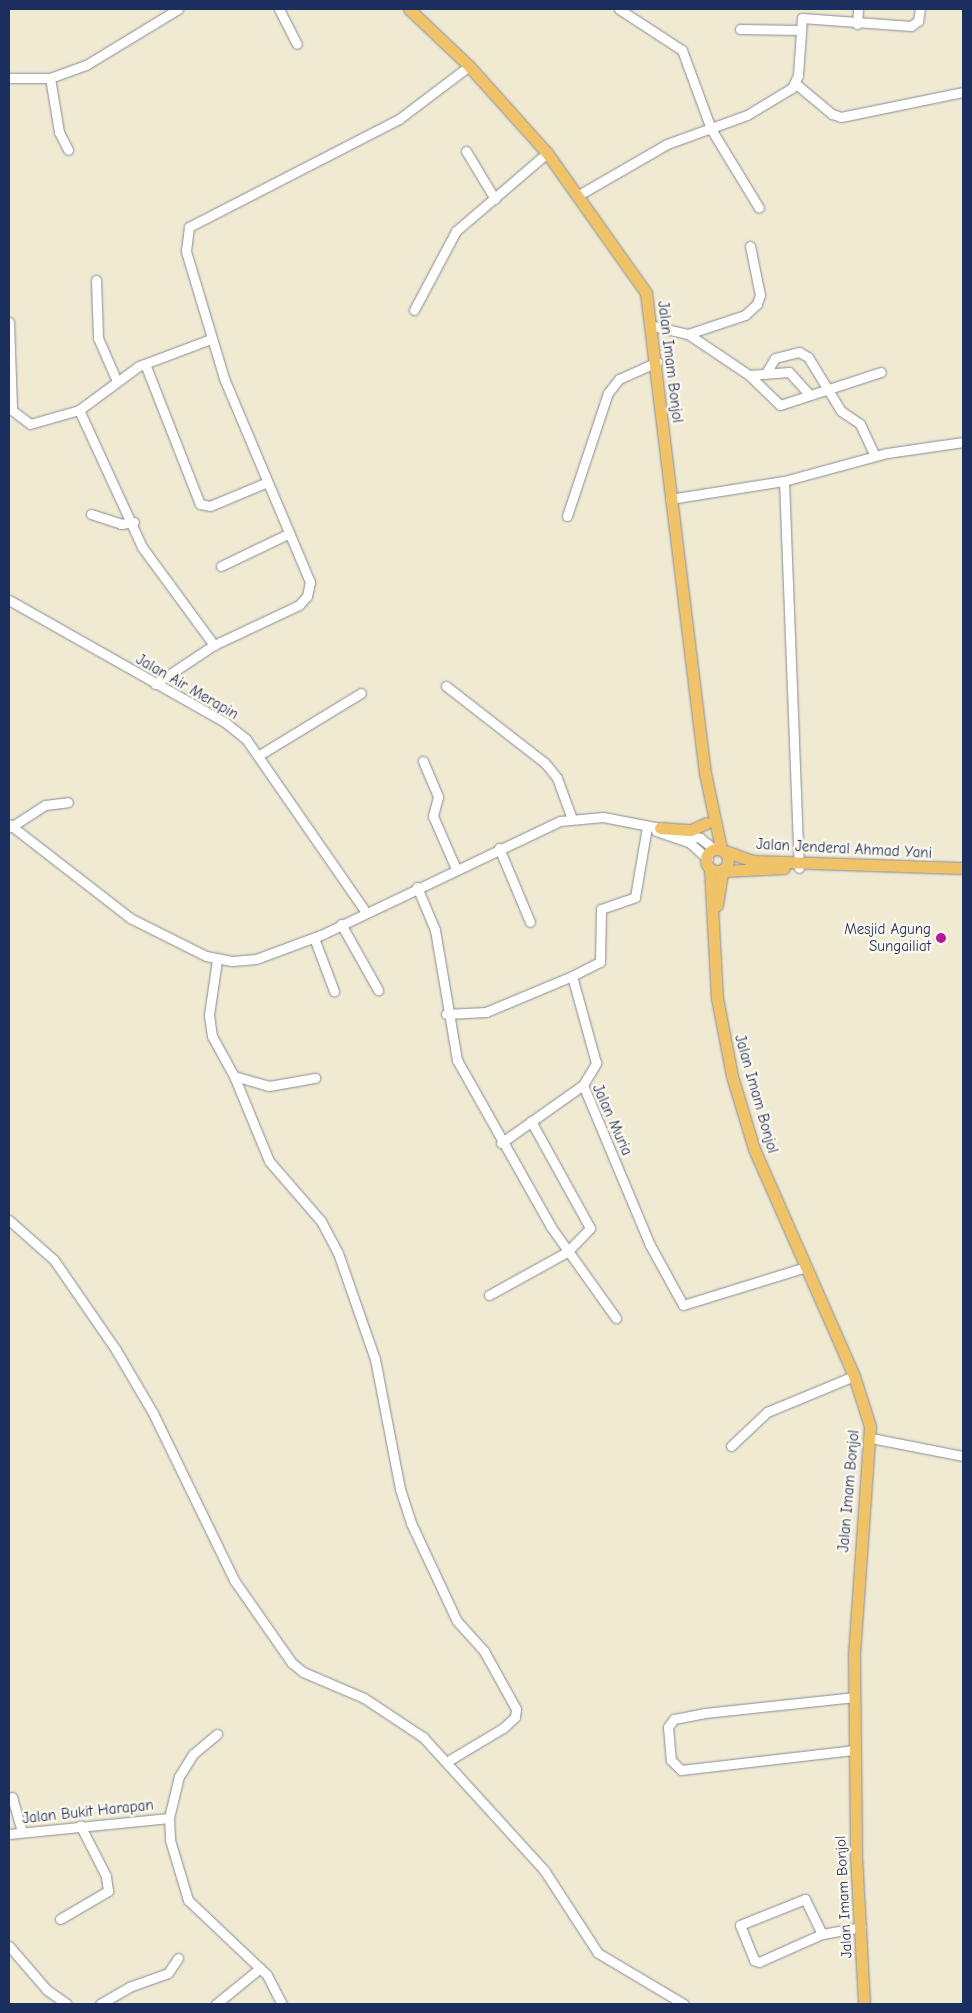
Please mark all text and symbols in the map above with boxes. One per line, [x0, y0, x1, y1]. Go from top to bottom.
street label: Jalan Imam Bonjol [654, 300, 686, 424]
street label: Jalan Air Merapin [133, 650, 241, 724]
street label: Jalan Jenderal Ahmad Yani [756, 835, 932, 863]
place label: Mesjid Agung Sungailiat [844, 920, 931, 955]
marker: Mesjid Agung Sungailiat [935, 932, 947, 944]
street label: Jalan Imam Bonjol [730, 1033, 782, 1155]
street label: Jalan Muria [588, 1082, 636, 1158]
street label: Jalan Imam Bonjol [835, 1429, 863, 1553]
street label: Jalan Bukit Harapan [21, 1796, 155, 1828]
street label: Jalan Imam Bonjol [832, 1835, 856, 1959]

